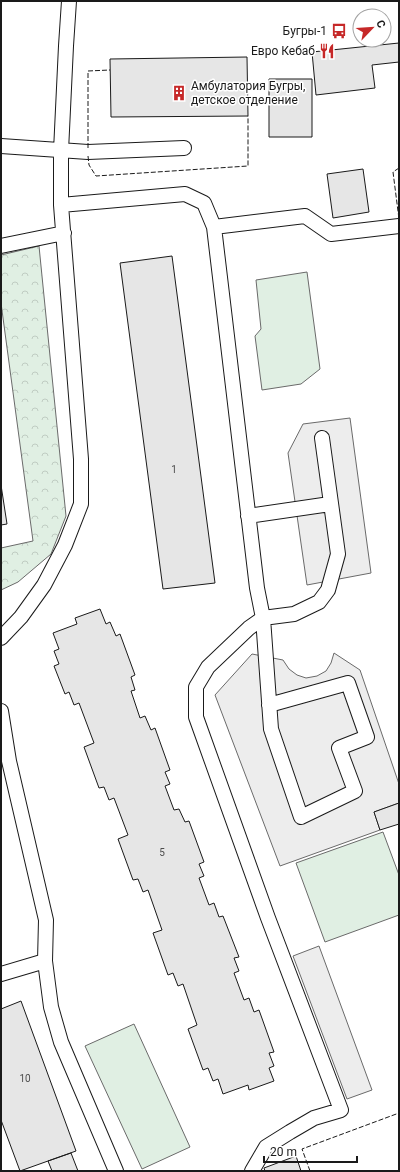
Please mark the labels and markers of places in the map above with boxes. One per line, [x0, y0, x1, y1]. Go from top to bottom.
bus stop icon: Бугры-1 [330, 22, 348, 40]
place label: Бугры-1 [283, 24, 327, 38]
restaurant icon: Евро Кебаб [318, 42, 336, 60]
place label: Евро Кебаб [251, 44, 315, 58]
place label: Амбулатория Бугры, детское отделение [191, 79, 305, 107]
building icon: Амбулатория Бугры, детское отделение [170, 84, 188, 102]

